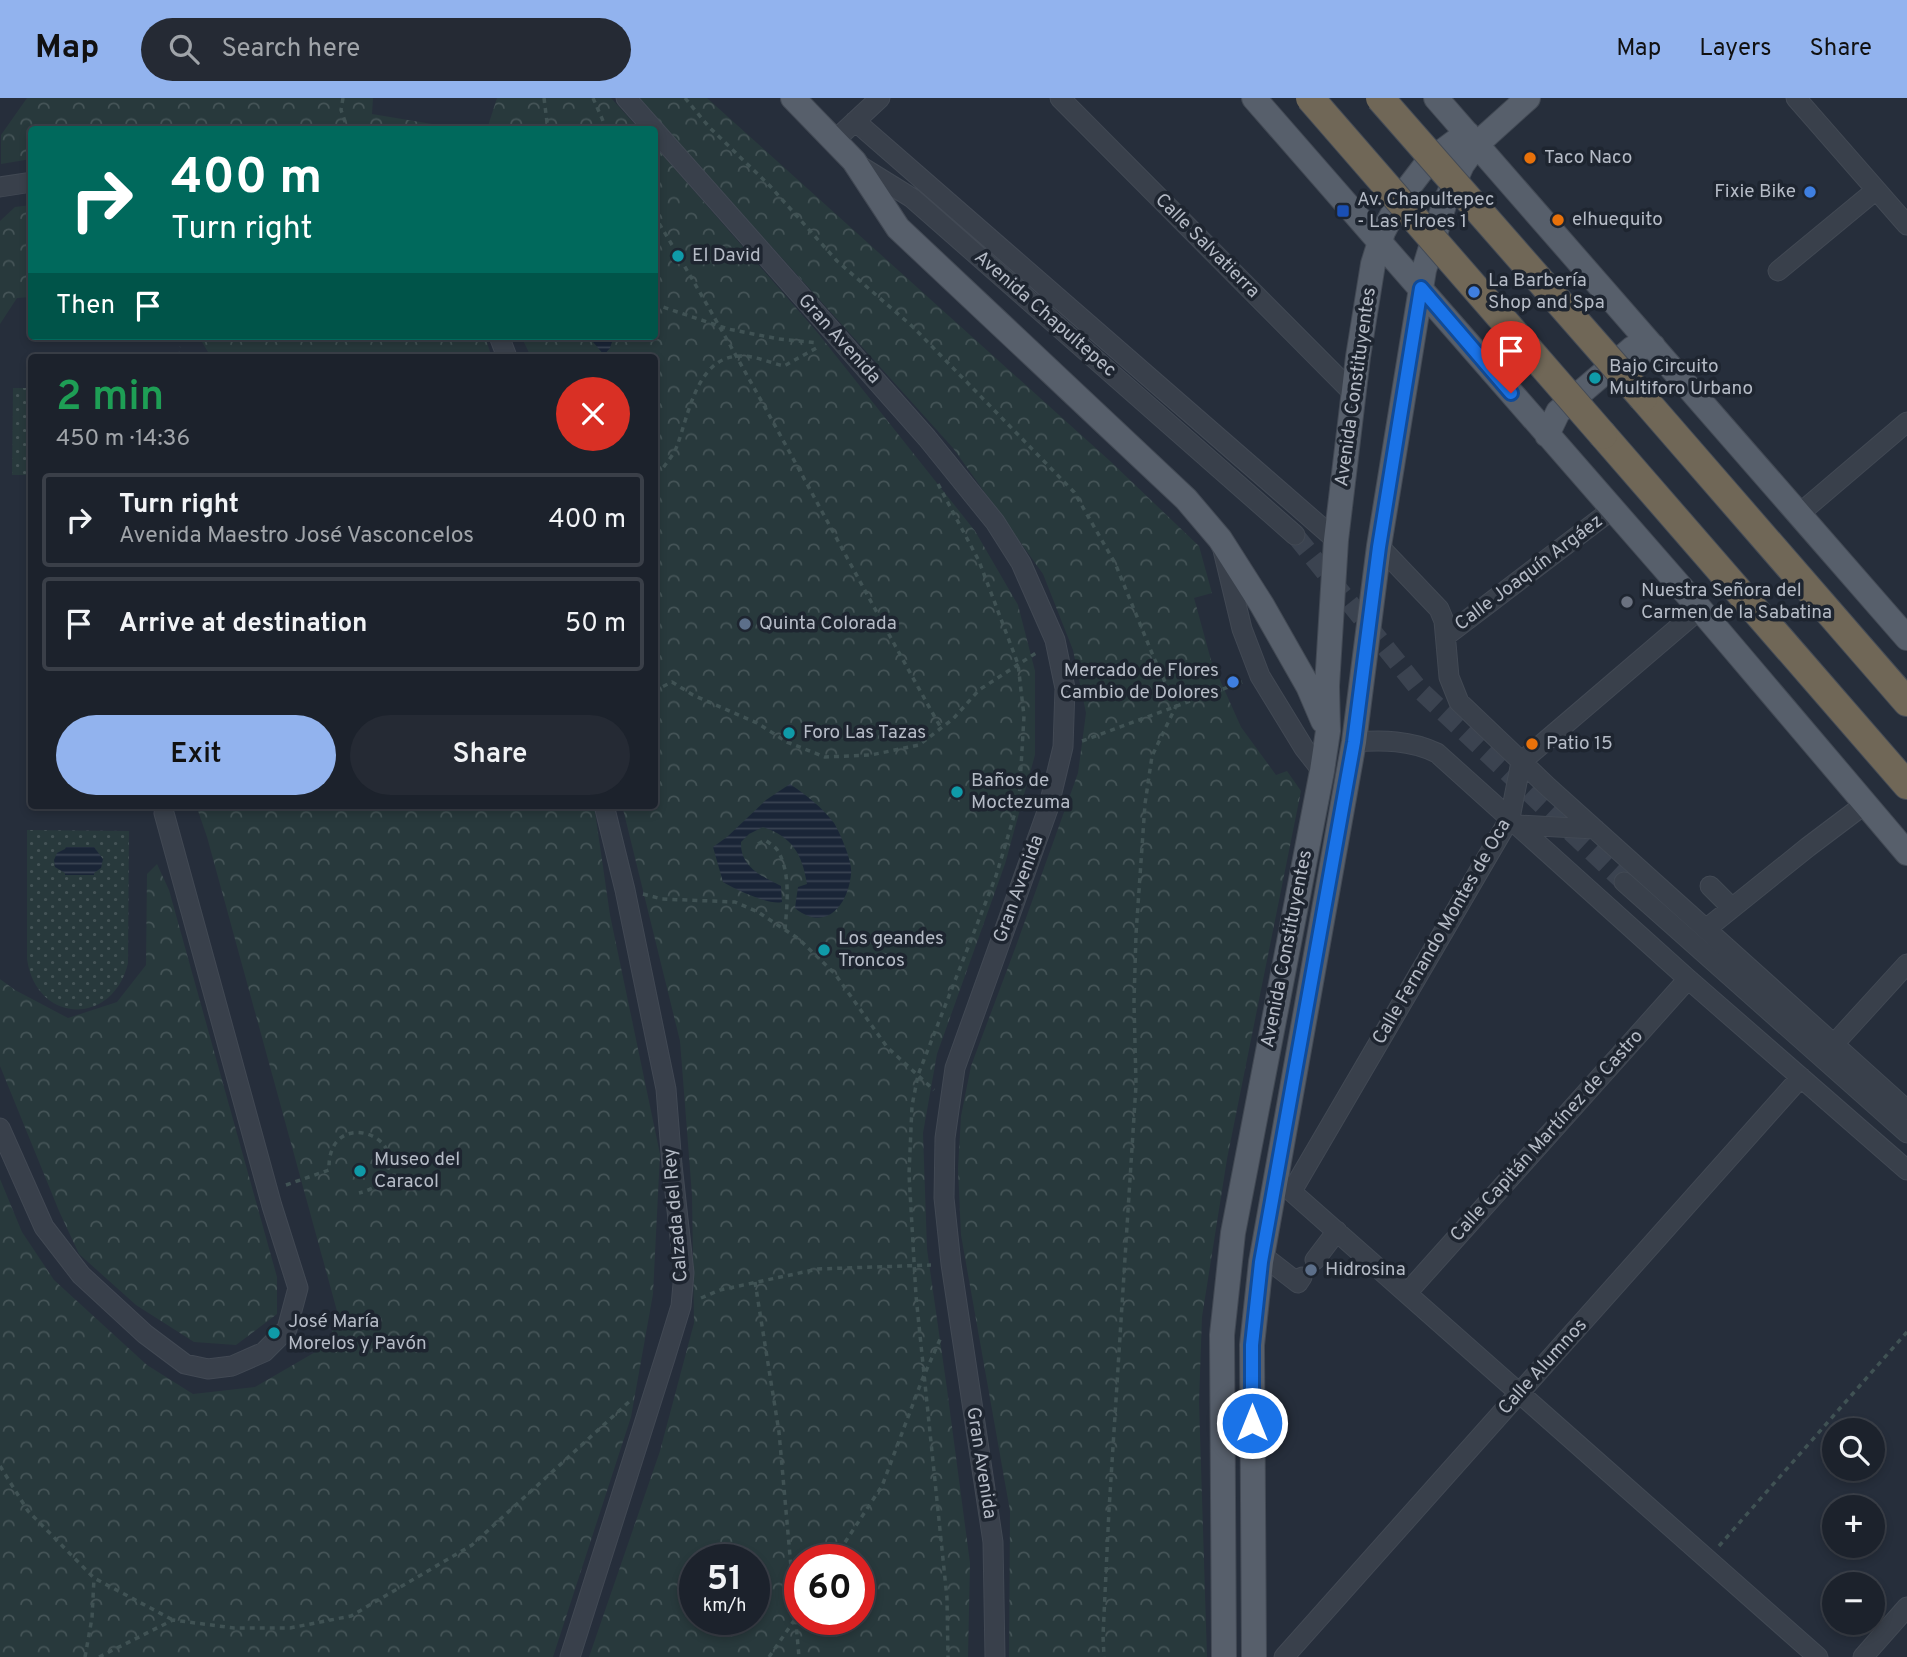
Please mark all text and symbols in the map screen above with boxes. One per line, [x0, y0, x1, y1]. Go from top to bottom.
search box [141, 18, 631, 81]
text: Map [35, 28, 99, 70]
icon: search [165, 30, 203, 68]
text: Search here [221, 33, 360, 66]
text: Map [1616, 34, 1661, 64]
text: Layers [1699, 34, 1771, 64]
text: Share [1809, 34, 1872, 64]
place label: Taco Naco [1544, 146, 1632, 170]
text: 400 m [171, 149, 322, 211]
marker: Taco Naco [1522, 150, 1538, 166]
icon: right [56, 154, 147, 245]
place label: Fixie Bike [1714, 180, 1796, 204]
marker: Fixie Bike [1802, 184, 1818, 200]
street label: Calle Salvatierra [1149, 188, 1265, 304]
place label: Av. Chapultepec - Las Flroes 1 [1357, 188, 1494, 234]
marker: Av. Chapultepec - Las Flroes 1 [1335, 203, 1351, 219]
place label: elhuequito [1572, 208, 1663, 232]
text: Turn right [171, 210, 313, 250]
marker: elhuequito [1550, 212, 1566, 228]
place label: El David [692, 244, 761, 268]
street label: Avenida Chapultepec [969, 246, 1121, 382]
marker: El David [670, 248, 686, 264]
place label: La Barbería Shop and Spa [1488, 269, 1605, 315]
marker: La Barbería Shop and Spa [1466, 284, 1482, 300]
street label: Avenida Constituyentes [1330, 286, 1382, 488]
icon: arrive [129, 287, 167, 325]
street label: Gran Avenida [792, 289, 886, 389]
text: Then [56, 290, 115, 323]
pin [1481, 321, 1541, 393]
icon: arrive [1492, 332, 1530, 370]
place label: Bajo Circuito Multiforo Urbano [1609, 355, 1753, 401]
marker: Bajo Circuito Multiforo Urbano [1587, 370, 1603, 386]
text: 2 min [56, 372, 164, 425]
button: close [556, 377, 630, 451]
text: 450 m · 14:36 [56, 425, 190, 454]
text: Turn right [119, 489, 239, 522]
icon: right [60, 501, 98, 539]
text: 400 m [549, 504, 626, 537]
street label: Calle Joaquín Argáez [1450, 509, 1608, 637]
text: Avenida Maestro José Vasconcelos [119, 522, 474, 551]
place label: Nuestra Señora del Carmen de la Sabatina [1641, 579, 1832, 625]
marker: Nuestra Señora del Carmen de la Sabatina [1619, 594, 1635, 610]
icon: arrive [60, 605, 98, 643]
text: Arrive at destination [119, 608, 367, 641]
text: 50 m [565, 608, 626, 641]
place label: Quinta Colorada [759, 612, 897, 636]
marker: Quinta Colorada [737, 616, 753, 632]
place label: Mercado de Flores Cambio de Dolores [1060, 659, 1219, 705]
marker: Mercado de Flores Cambio de Dolores [1225, 674, 1241, 690]
button: Exit [56, 715, 336, 795]
button: Share [350, 715, 630, 795]
place label: Foro Las Tazas [803, 721, 926, 745]
marker: Foro Las Tazas [781, 725, 797, 741]
place label: Patio 15 [1546, 732, 1613, 756]
marker: Patio 15 [1524, 736, 1540, 752]
place label: Baños de Moctezuma [971, 769, 1070, 815]
marker: Baños de Moctezuma [949, 784, 965, 800]
street label: Calle Fernando Montes de Oca [1367, 815, 1517, 1049]
street label: Gran Avenida [988, 832, 1050, 946]
street label: Avenida Constituyentes [1256, 848, 1318, 1050]
place label: Los geandes Troncos [838, 927, 944, 973]
marker: Los geandes Troncos [816, 942, 832, 958]
street label: Calle Capitán Martínez de Castro [1445, 1025, 1649, 1247]
street label: Calzada del Rey [658, 1147, 694, 1283]
place label: Museo del Caracol [374, 1148, 460, 1194]
marker: Museo del Caracol [352, 1163, 368, 1179]
place label: Hidrosina [1325, 1258, 1406, 1282]
marker: Hidrosina [1303, 1262, 1319, 1278]
place label: José María Morelos y Pavón [288, 1310, 427, 1356]
street label: Calle Alumnos [1493, 1314, 1593, 1420]
marker: José María Morelos y Pavón [266, 1325, 282, 1341]
position arrow [1215, 1386, 1289, 1460]
street label: Gran Avenida [960, 1405, 1002, 1521]
map controls [1822, 1418, 1885, 1635]
button: search [1822, 1418, 1885, 1481]
button: + [1822, 1495, 1885, 1558]
speed limit sign: 60 [784, 1544, 875, 1635]
text: 51 [707, 1558, 742, 1602]
button: − [1822, 1572, 1885, 1635]
text: km/h [703, 1595, 746, 1618]

